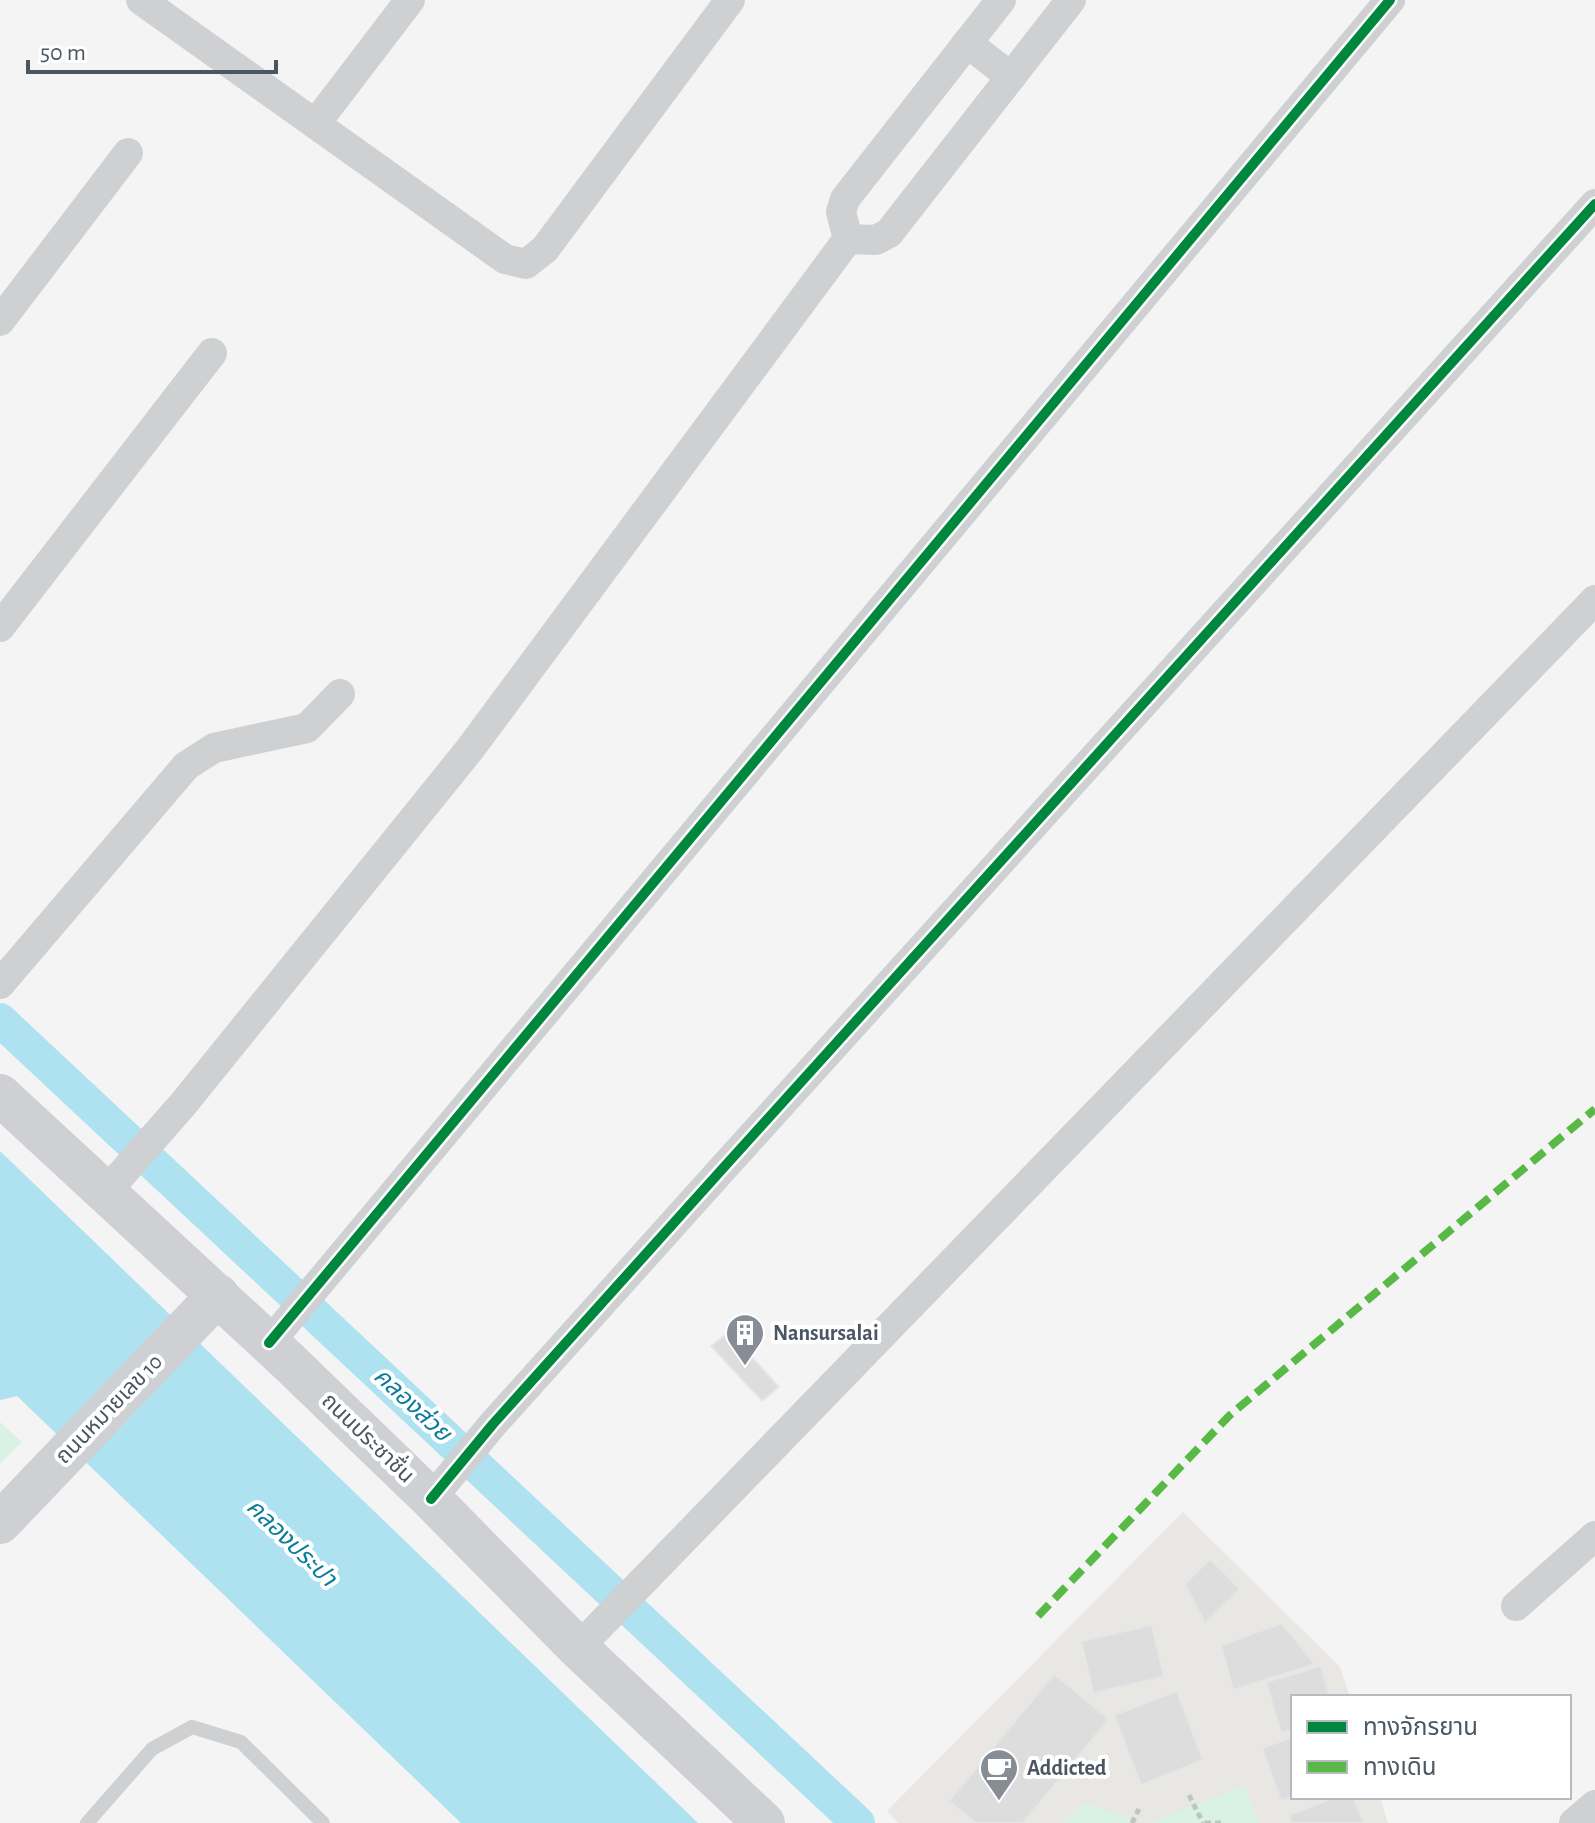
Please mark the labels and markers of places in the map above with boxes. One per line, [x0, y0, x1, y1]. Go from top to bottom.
building icon: Nansursalai [724, 1312, 766, 1367]
place label: Nansursalai [773, 1322, 879, 1344]
cafe icon: Addicted [978, 1747, 1020, 1802]
place label: Addicted [1027, 1757, 1107, 1779]

